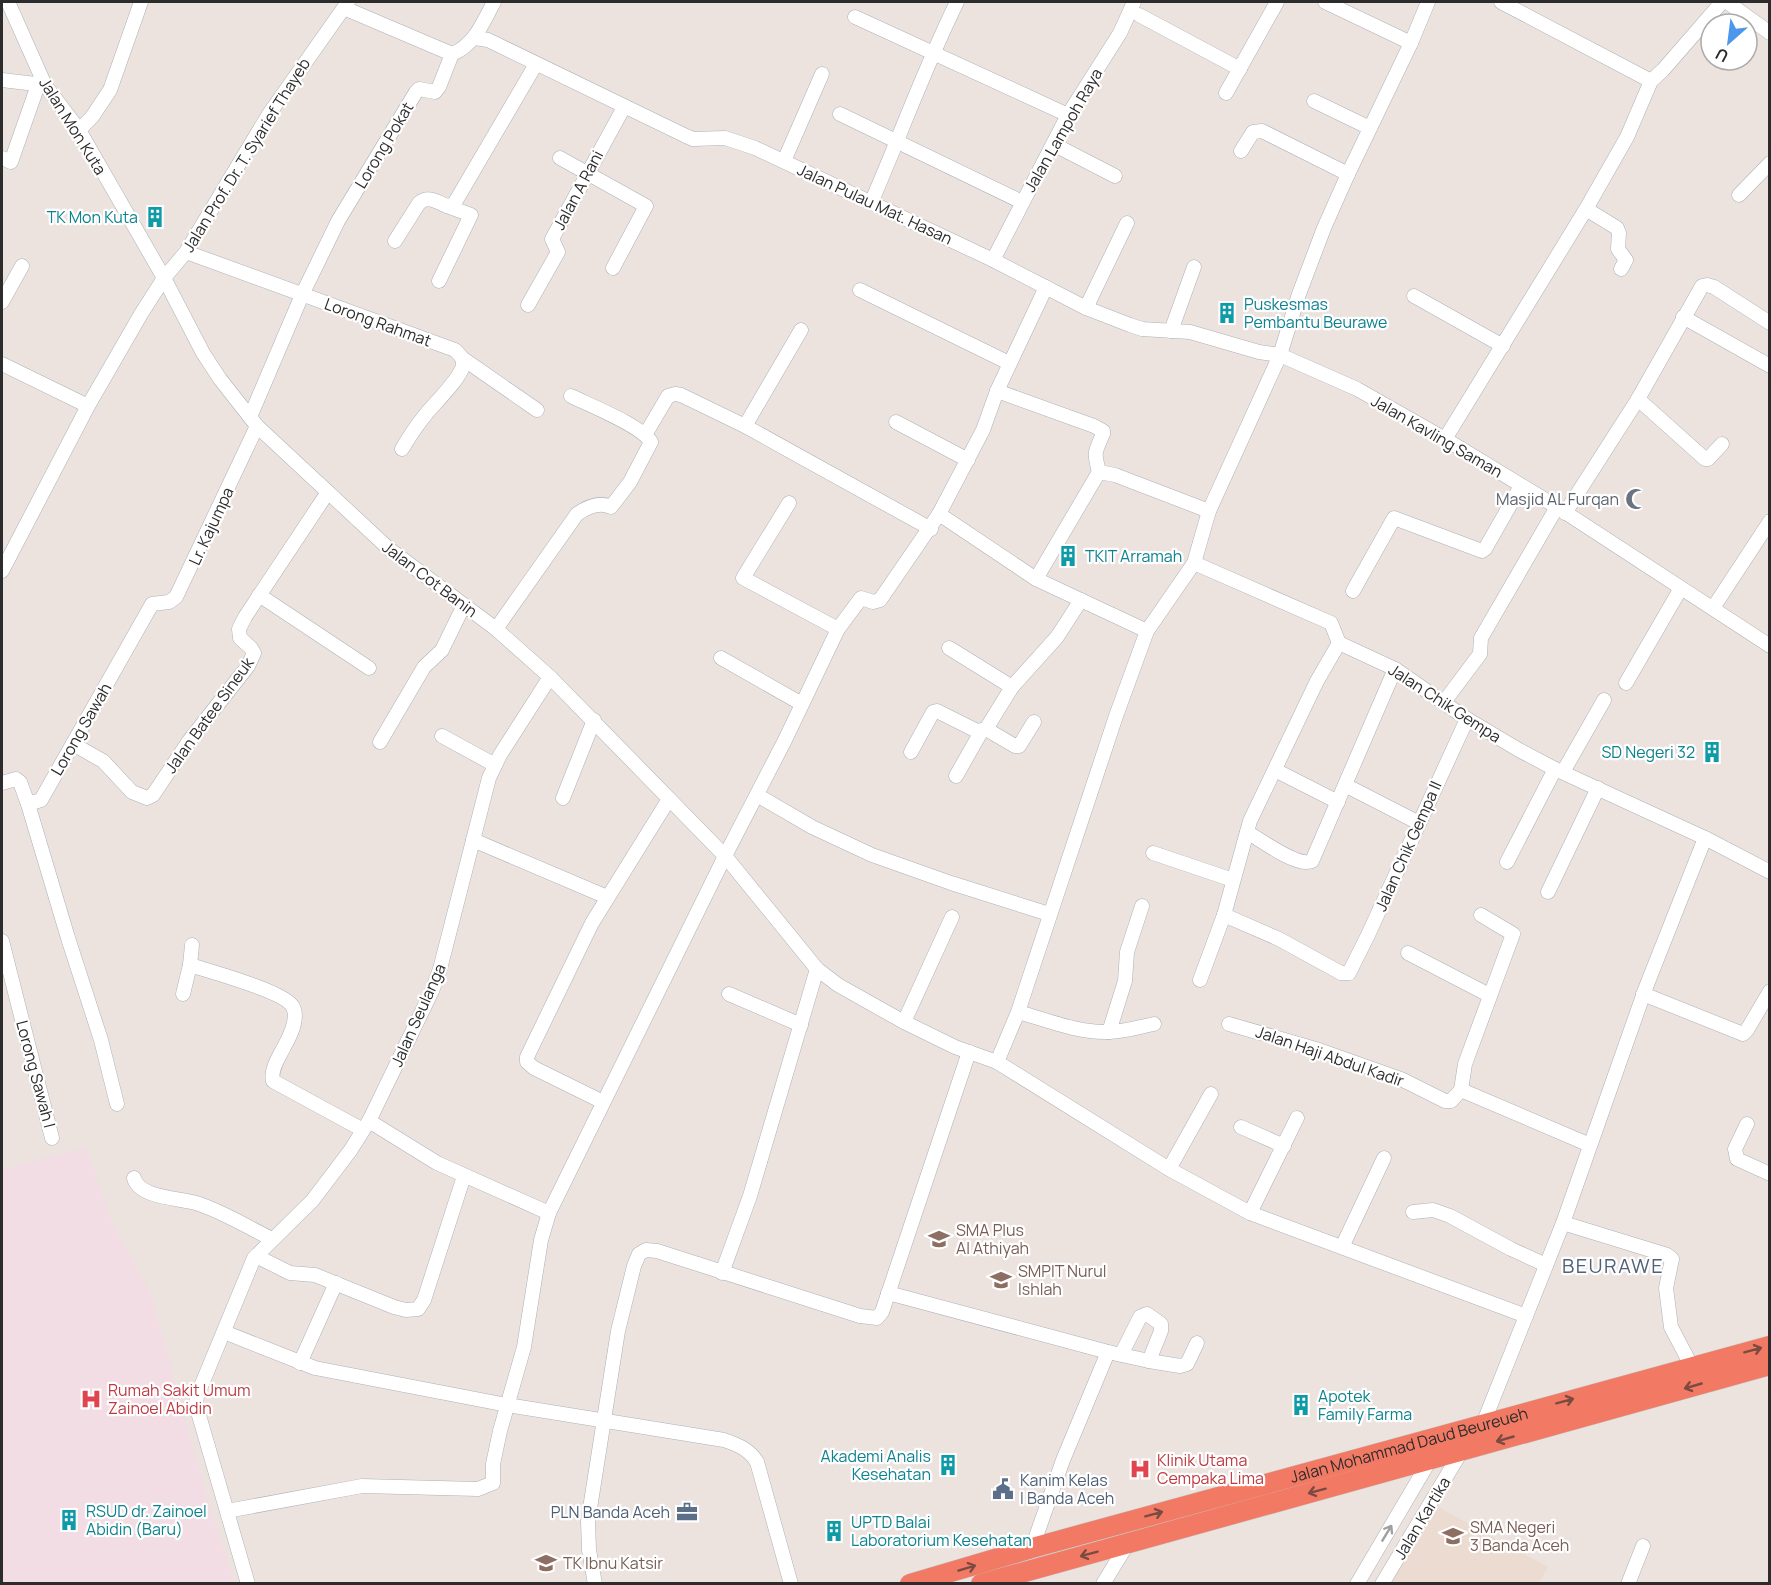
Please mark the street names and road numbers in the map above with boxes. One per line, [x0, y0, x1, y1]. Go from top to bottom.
street label: Jalan Prof. Dr. T. Syarief Thayeb [177, 54, 315, 256]
street label: Jalan Lampoh Raya [1019, 64, 1107, 196]
street label: Jalan Mon Kuta [34, 73, 112, 179]
street label: Lorong Pokat [350, 98, 418, 192]
street label: Jalan A Rani [548, 146, 608, 234]
street label: Jalan Pulau Mat. Hasan [794, 158, 956, 250]
street label: Lorong Rahmat [322, 292, 434, 352]
street label: Jalan Kavling Saman [1367, 389, 1507, 483]
street label: Lr. Kajumpa [183, 483, 239, 569]
street label: Jalan Cot Banin [378, 536, 482, 622]
street label: Jalan Batee Sineuk [159, 652, 259, 777]
street label: Jalan Chik Gempa [1385, 658, 1505, 748]
street label: Lorong Sawah [46, 679, 116, 779]
street label: Jalan Chik Gempa II [1369, 777, 1447, 915]
street label: Jalan Seulanga [385, 960, 451, 1070]
street label: Lorong Sawah I [11, 1018, 61, 1130]
street label: Jalan Haji Abdul Kadir [1253, 1020, 1407, 1092]
street label: Jalan Mohammad Daud Beureueh [1288, 1402, 1530, 1488]
street label: Jalan Kartika [1389, 1473, 1455, 1563]

